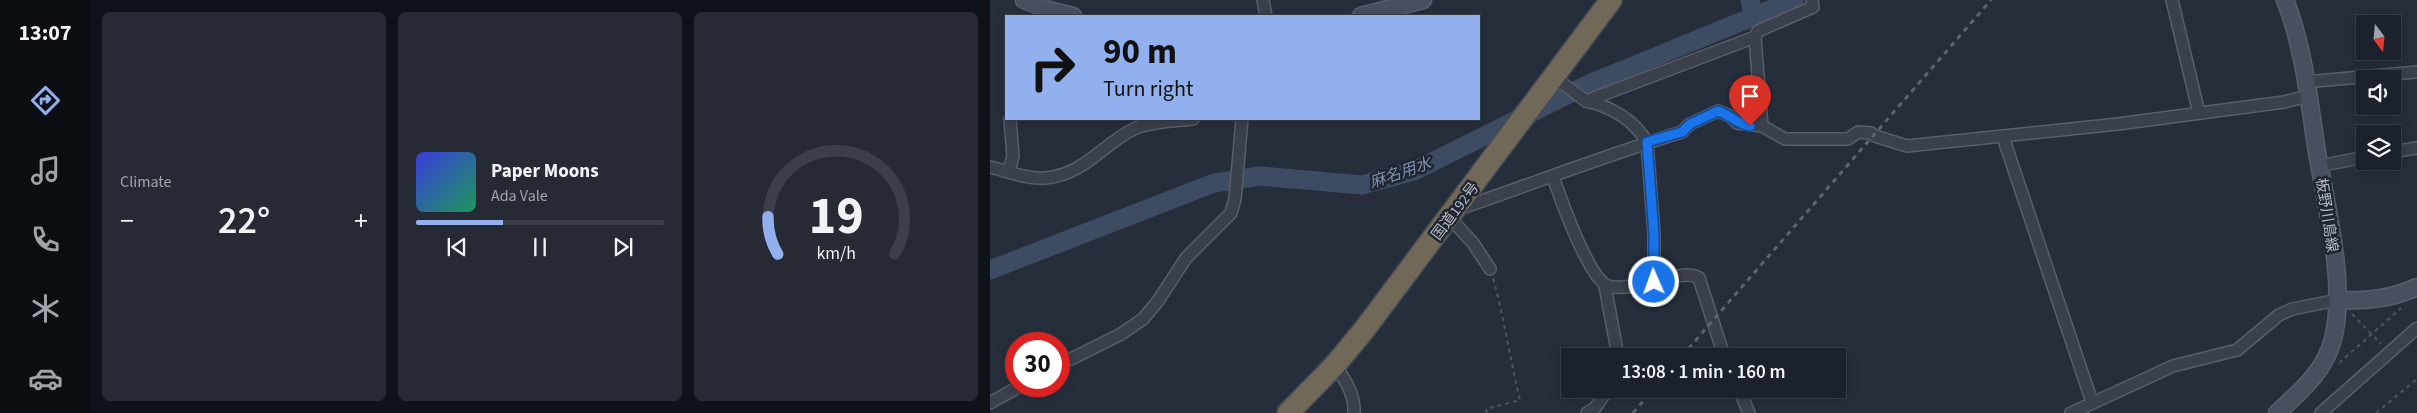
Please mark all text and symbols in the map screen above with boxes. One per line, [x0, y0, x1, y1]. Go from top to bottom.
north arrow [2356, 15, 2401, 60]
map controls [2356, 15, 2401, 170]
text: 13:07 [18, 17, 72, 49]
text: 90 m [1103, 27, 1177, 77]
icon: right [1020, 35, 1085, 100]
button: sound [2356, 70, 2401, 115]
text: Turn right [1103, 73, 1193, 105]
pin [1729, 75, 1771, 126]
icon: arrive [1736, 82, 1764, 110]
icon: directions [28, 83, 63, 118]
button: layers [2356, 125, 2401, 170]
water label: 麻名用水 [1366, 151, 1436, 194]
icon: music [28, 153, 63, 188]
text: Paper Moons [491, 158, 599, 185]
text: Climate [120, 171, 171, 193]
street label: 板野川島線 [2310, 176, 2343, 254]
street label: 国道192号 [1427, 178, 1484, 245]
text: 19 [809, 180, 863, 254]
text: Ada Vale [491, 185, 548, 207]
text: 22° [218, 194, 270, 248]
text: − [120, 201, 134, 241]
text: + [354, 201, 368, 241]
icon: phone [28, 222, 63, 257]
icon: previous [443, 233, 471, 261]
icon: pause [526, 233, 554, 261]
icon: next [609, 233, 637, 261]
text: km/h [816, 241, 856, 266]
position arrow [1627, 255, 1679, 307]
icon: climate [28, 291, 63, 326]
speed limit sign: 30 [1005, 332, 1070, 397]
text: 13:08 · 1 min · 160 m [1621, 359, 1786, 386]
icon: car [28, 361, 63, 396]

